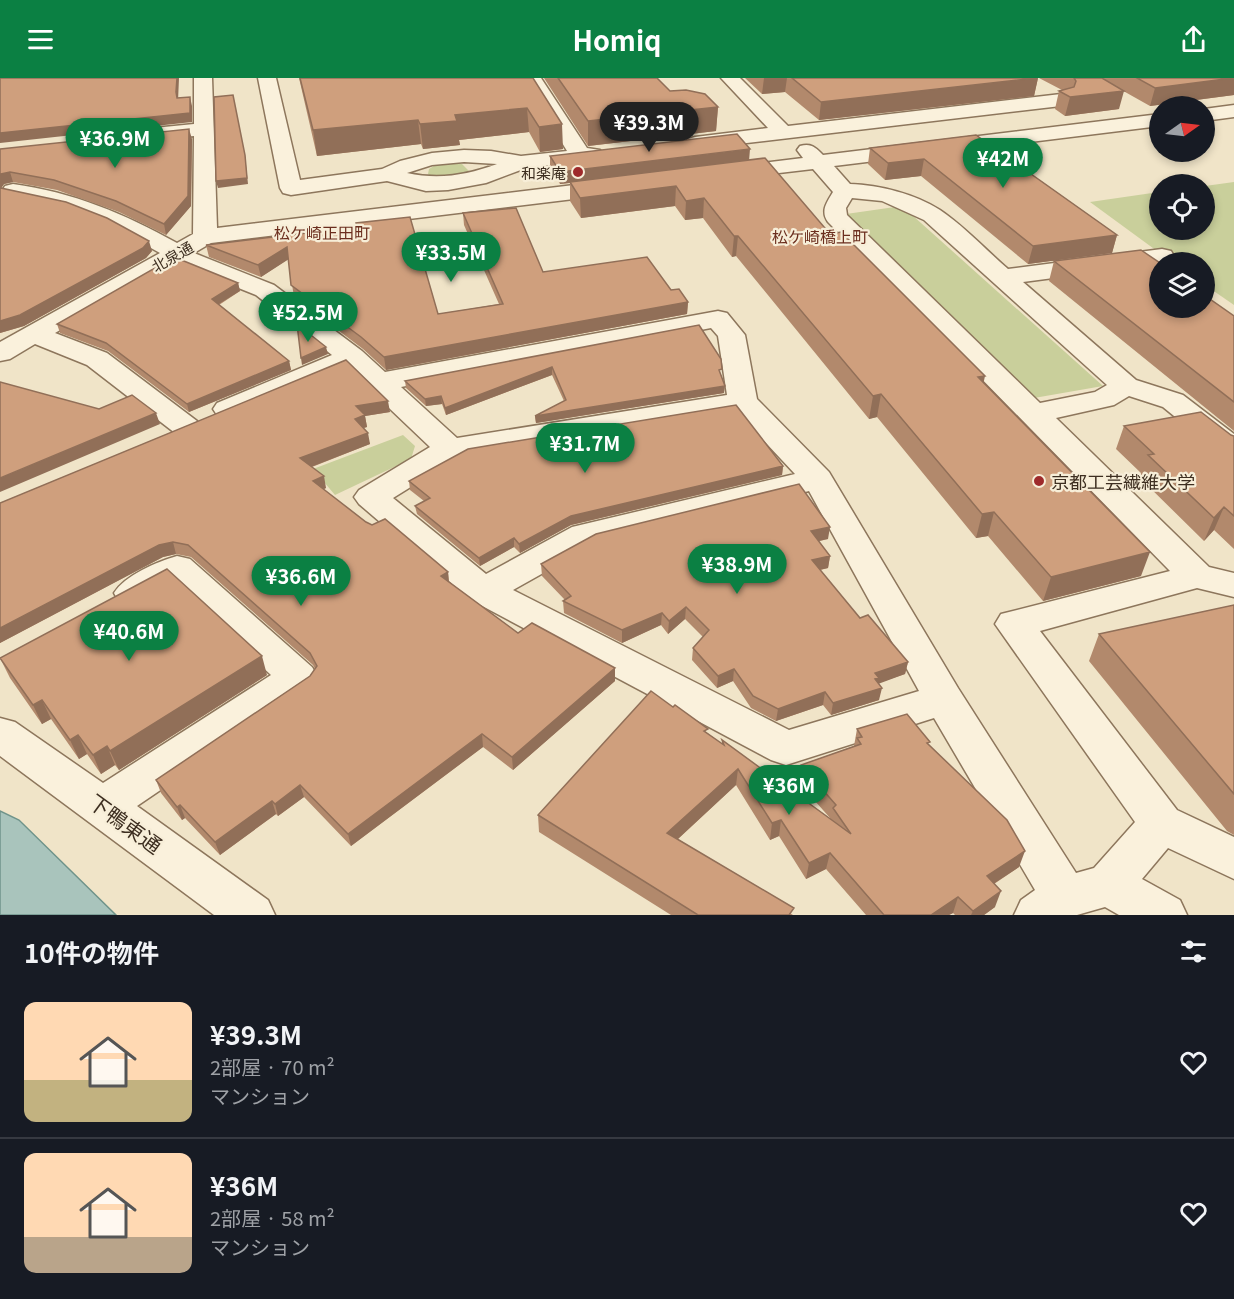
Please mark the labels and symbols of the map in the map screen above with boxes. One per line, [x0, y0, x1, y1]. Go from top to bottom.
north arrow [1149, 96, 1215, 162]
pin: ¥39.3M [600, 102, 698, 153]
pin: ¥36.9M [66, 118, 164, 169]
pin: ¥42M [967, 138, 1039, 189]
place label: 和楽庵 [521, 162, 566, 183]
marker: 和楽庵 [571, 165, 585, 179]
district label: 松ケ崎正田町 [274, 220, 370, 244]
district label: 松ケ崎橋上町 [772, 224, 868, 248]
pin: ¥33.5M [402, 232, 500, 283]
street label: 北泉通 [147, 236, 197, 276]
pin: ¥52.5M [259, 292, 357, 343]
pin: ¥31.7M [536, 423, 634, 474]
place label: 京都工芸繊維大学 [1051, 468, 1195, 494]
marker: 京都工芸繊維大学 [1032, 474, 1046, 488]
pin: ¥38.9M [688, 544, 786, 595]
pin: ¥36.6M [252, 556, 350, 607]
pin: ¥40.6M [80, 611, 178, 662]
pin: ¥36M [753, 765, 825, 816]
street label: 下鴨東通 [83, 786, 169, 860]

